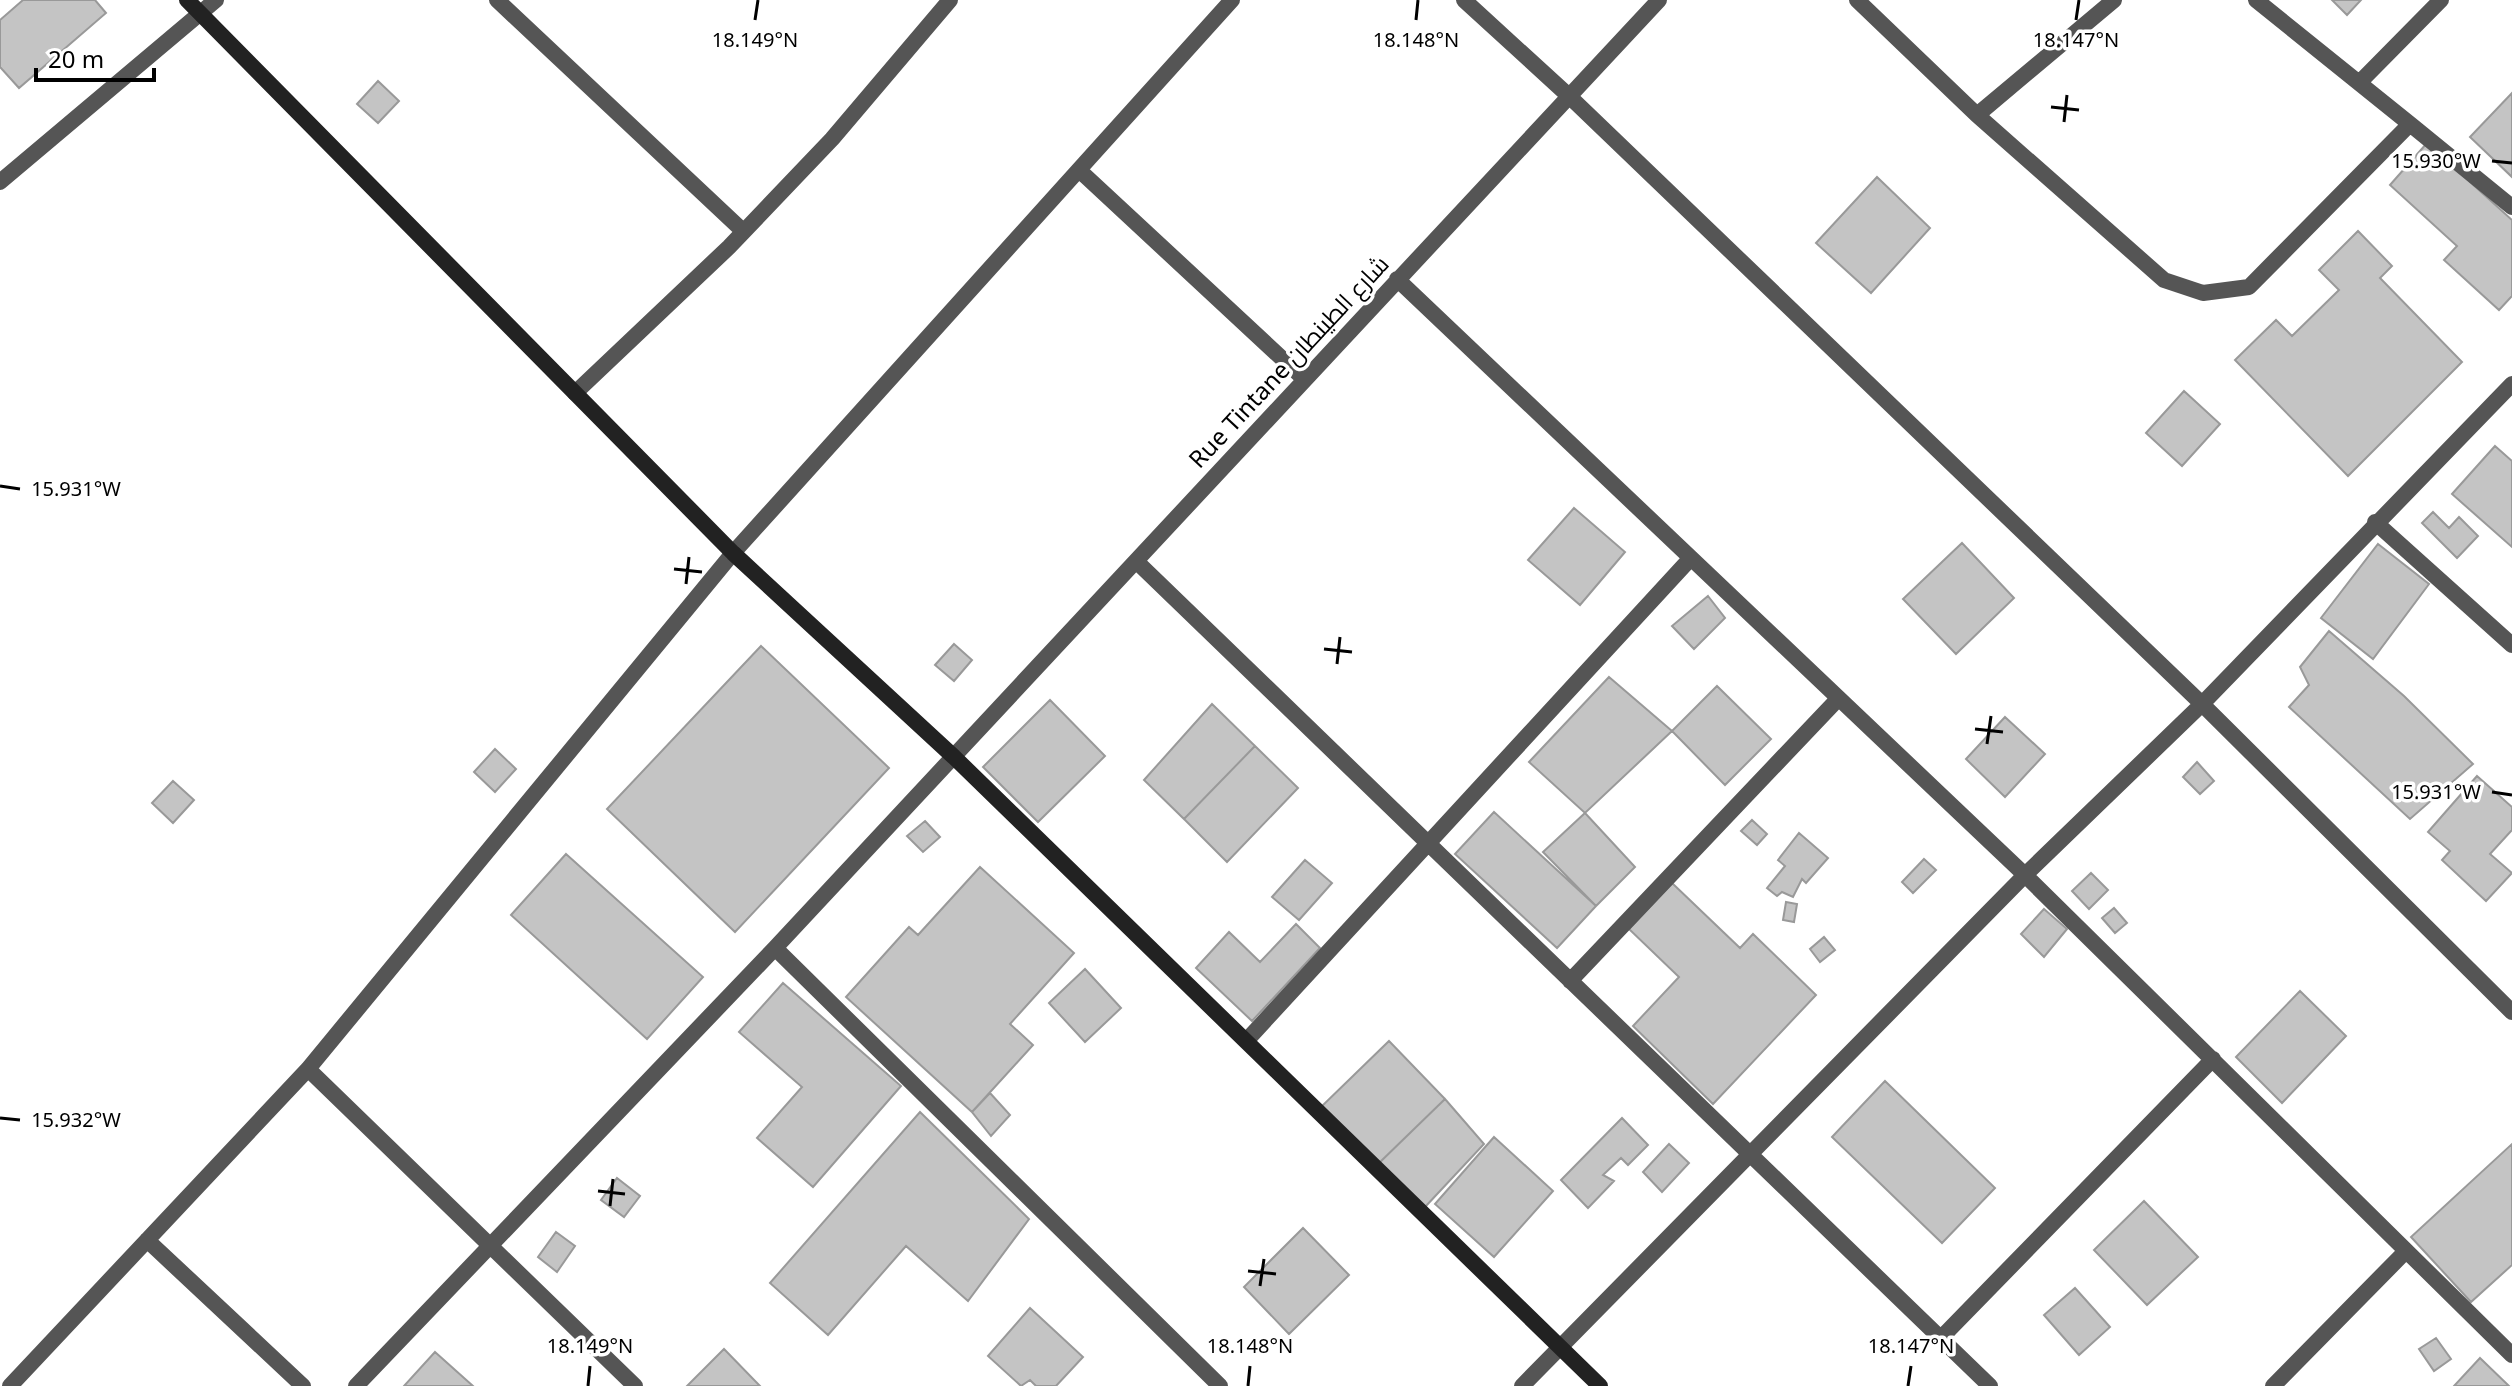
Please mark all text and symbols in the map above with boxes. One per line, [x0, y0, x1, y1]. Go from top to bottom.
text: 18.149°N [712, 26, 798, 53]
text: 18.148°N [1373, 26, 1459, 53]
text: 18.147°N [2033, 26, 2119, 53]
scale bar [36, 32, 154, 82]
text: 20 m [48, 42, 104, 75]
text: 15.930°W [2391, 147, 2481, 174]
street label: Rue Tintane شارع الطينطان [1181, 248, 1396, 475]
text: 15.931°W [31, 475, 121, 502]
text: 15.931°W [2391, 778, 2481, 805]
text: 15.932°W [31, 1106, 121, 1133]
text: 18.149°N [547, 1332, 633, 1359]
text: 18.148°N [1207, 1332, 1293, 1359]
text: 18.147°N [1868, 1332, 1954, 1359]

